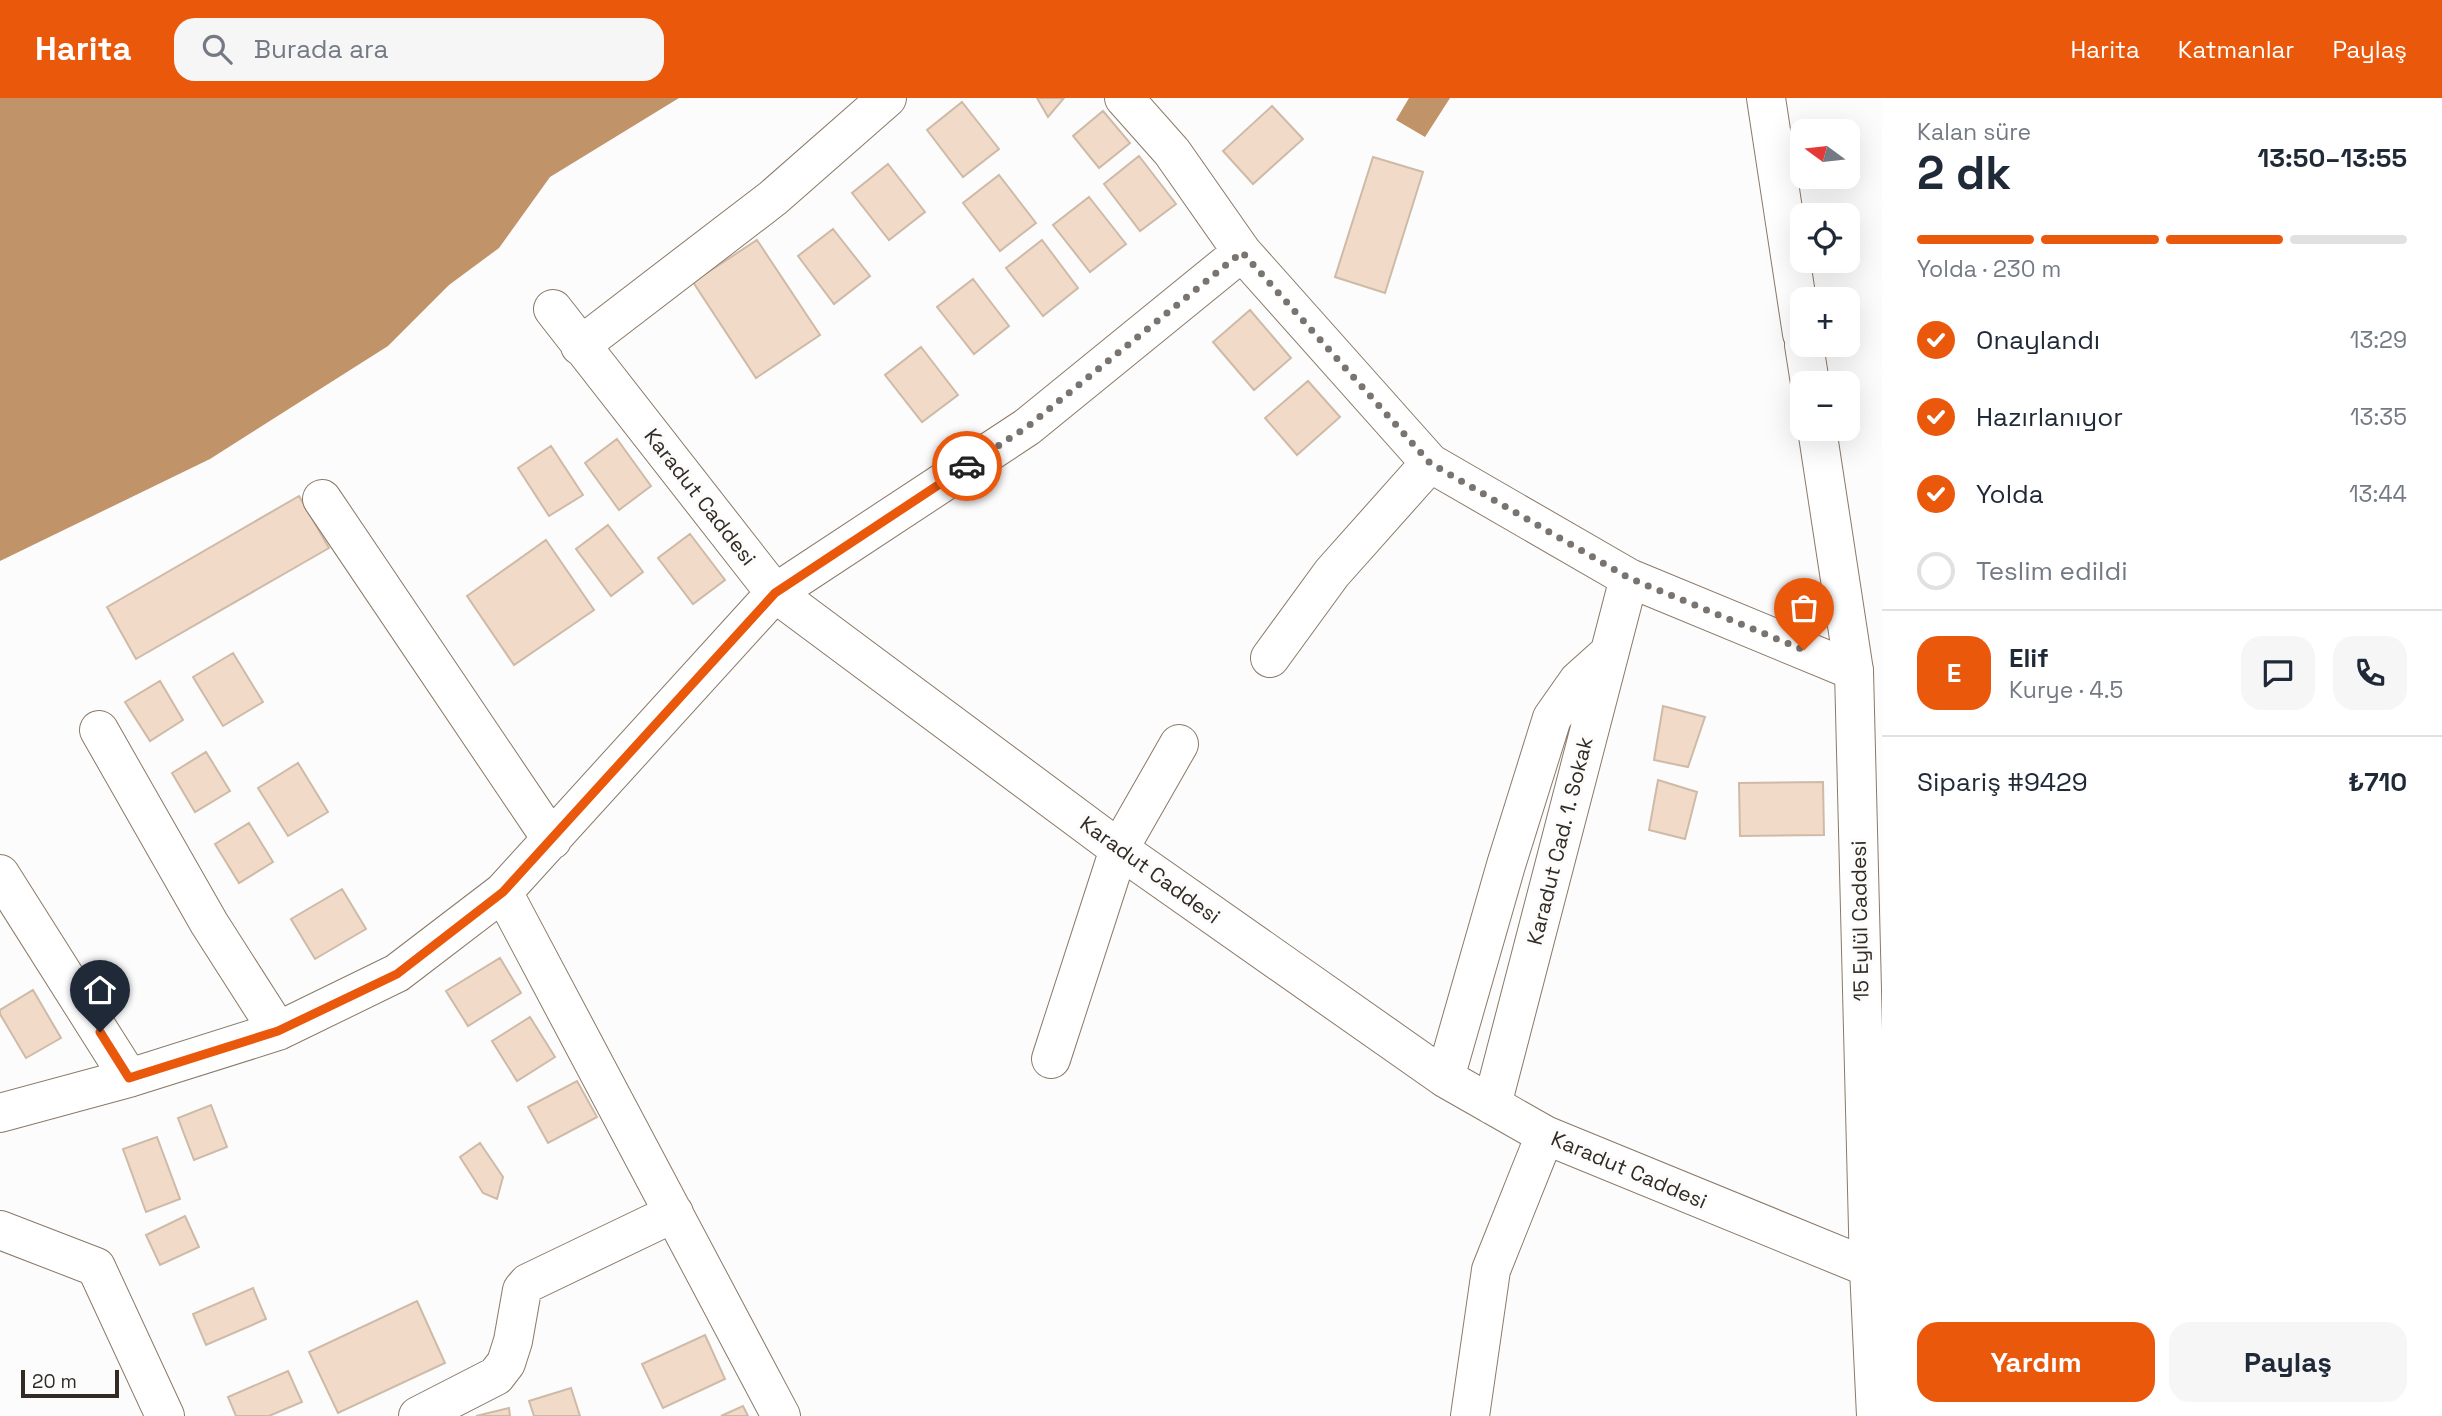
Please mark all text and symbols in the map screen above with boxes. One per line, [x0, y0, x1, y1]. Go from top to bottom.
search box [174, 18, 664, 81]
text: Harita [35, 28, 132, 70]
icon: search [198, 30, 236, 68]
text: Burada ara [254, 32, 388, 66]
text: Harita [2071, 34, 2140, 65]
text: Katmanlar [2178, 34, 2294, 65]
text: Paylaş [2332, 34, 2407, 65]
text: Kalan süre [1917, 117, 2031, 147]
north arrow [1790, 119, 1860, 189]
map controls [1790, 119, 1860, 441]
text: 13:50–13:55 [2258, 141, 2407, 175]
text: 2 dk [1917, 144, 2011, 202]
button: locate [1790, 203, 1860, 273]
text: Yolda · 230 m [1917, 254, 2061, 284]
button: + [1790, 287, 1860, 357]
icon: check [1917, 321, 1955, 359]
text: Onaylandı [1976, 323, 2100, 357]
text: 13:29 [2350, 325, 2407, 355]
button: − [1790, 371, 1860, 441]
icon: check [1917, 398, 1955, 436]
text: Hazırlanıyor [1976, 400, 2123, 434]
text: 13:35 [2350, 402, 2407, 432]
street label: Karadut Caddesi [638, 423, 762, 571]
courier [932, 431, 1002, 501]
icon: car [948, 447, 986, 485]
icon: check [1917, 475, 1955, 513]
text: Yolda [1976, 477, 2044, 511]
text: 13:44 [2349, 479, 2407, 509]
text: Teslim edildi [1976, 554, 2128, 588]
pin [1774, 578, 1834, 650]
icon: bag [1785, 589, 1823, 627]
button: chat [2241, 636, 2315, 710]
button: phone [2333, 636, 2407, 710]
text: Elif [2009, 641, 2049, 675]
text: E [1947, 656, 1961, 690]
text: Kurye · 4.5 [2009, 675, 2123, 705]
street label: Karadut Cad. 1. Sokak [1521, 734, 1598, 948]
text: Sipariş #9429 [1917, 765, 2088, 799]
text: ₺710 [2348, 765, 2407, 799]
street label: Karadut Caddesi [1075, 810, 1226, 929]
street label: 15 Eylül Caddesi [1845, 840, 1874, 1002]
pin [70, 960, 130, 1032]
icon: home [81, 971, 119, 1009]
street label: Karadut Caddesi [1547, 1125, 1711, 1215]
button: Yardım [1917, 1322, 2155, 1402]
button: Paylaş [2169, 1322, 2407, 1402]
scale bar [21, 1367, 119, 1399]
text: 20 m [32, 1369, 77, 1394]

